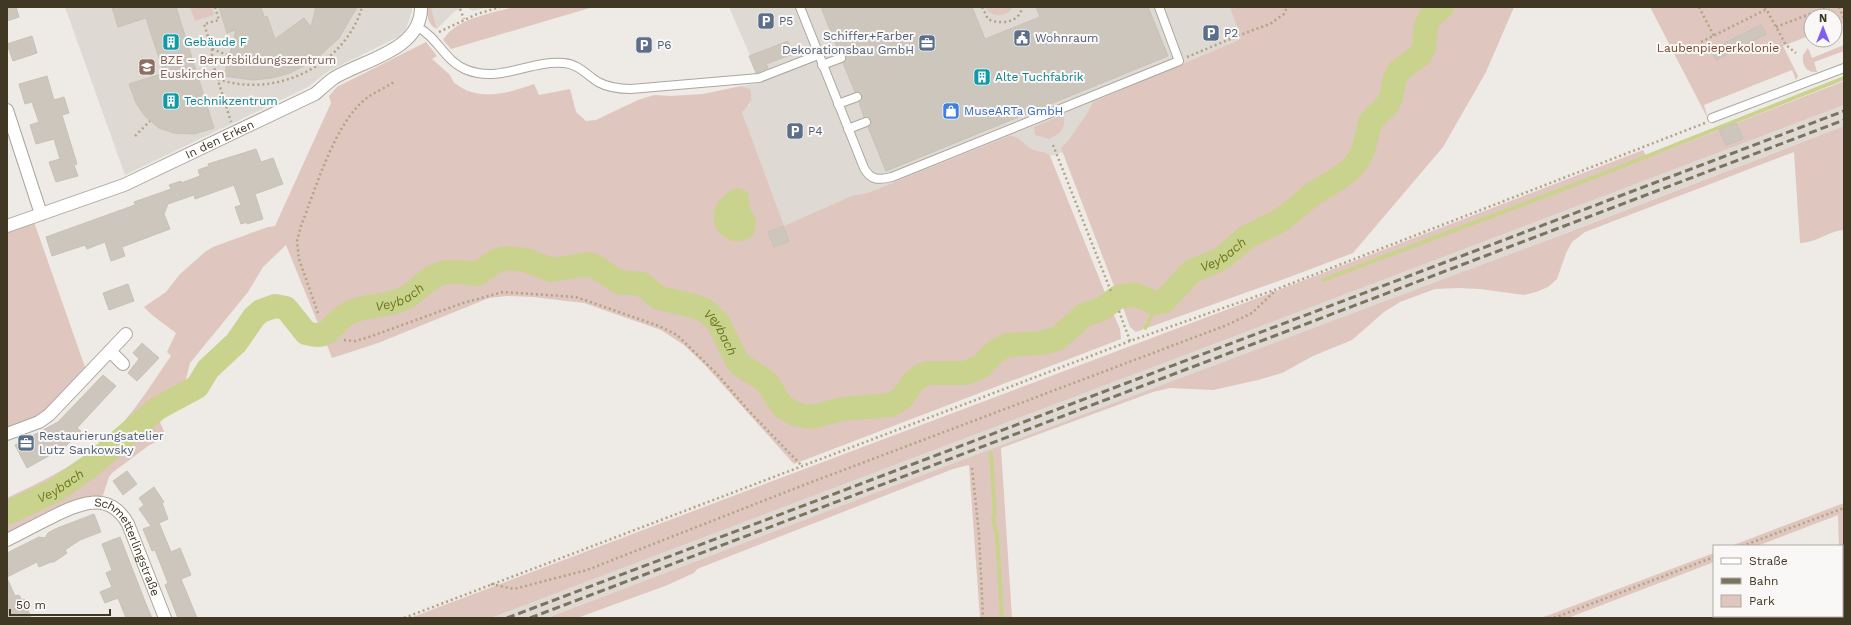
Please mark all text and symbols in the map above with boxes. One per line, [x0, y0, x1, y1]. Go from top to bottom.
north arrow [1803, 8, 1843, 48]
parking icon: P5 [756, 11, 776, 31]
text: N [1819, 12, 1827, 25]
place label: P5 [779, 14, 793, 28]
parking icon: P2 [1201, 23, 1221, 43]
place label: P2 [1224, 26, 1238, 40]
public building icon: Wohnraum [1012, 28, 1032, 48]
place label: Schiffer+Farber Dekorationsbau GmbH [782, 29, 914, 57]
place label: Wohnraum [1035, 31, 1099, 45]
building icon: Gebäude F [161, 32, 181, 52]
office icon: Schiffer+Farber Dekorationsbau GmbH [917, 33, 937, 53]
place label: Gebäude F [184, 35, 247, 49]
parking icon: P6 [634, 35, 654, 55]
place label: P6 [657, 38, 672, 52]
park label: Laubenpieperkolonie [1657, 41, 1779, 55]
place label: BZE – Berufsbildungszentrum Euskirchen [160, 53, 336, 81]
school or university icon: BZE – Berufsbildungszentrum Euskirchen [137, 57, 157, 77]
building icon: Alte Tuchfabrik [972, 67, 992, 87]
place label: Alte Tuchfabrik [995, 70, 1084, 84]
building icon: Technikzentrum [161, 91, 181, 111]
place label: Technikzentrum [184, 94, 278, 108]
shop icon: MuseARTa GmbH [941, 101, 961, 121]
place label: MuseARTa GmbH [964, 104, 1063, 118]
street label: In den Erken [183, 117, 256, 162]
parking icon: P4 [785, 121, 805, 141]
place label: P4 [808, 124, 822, 138]
water label: Veybach [1198, 234, 1249, 274]
water label: Veybach [374, 279, 427, 313]
water label: Veybach [701, 306, 741, 358]
place label: Restaurierungsatelier Lutz Sankowsky [39, 429, 164, 457]
office icon: Restaurierungsatelier Lutz Sankowsky [16, 433, 36, 453]
water label: Veybach [35, 465, 87, 505]
street label: Schmetterlingstraße [94, 495, 163, 598]
legend [1713, 545, 1843, 617]
text: Straße [1749, 554, 1788, 568]
text: Bahn [1749, 574, 1778, 588]
scale bar [10, 591, 110, 617]
text: Park [1749, 594, 1775, 608]
text: 50 m [16, 598, 46, 612]

